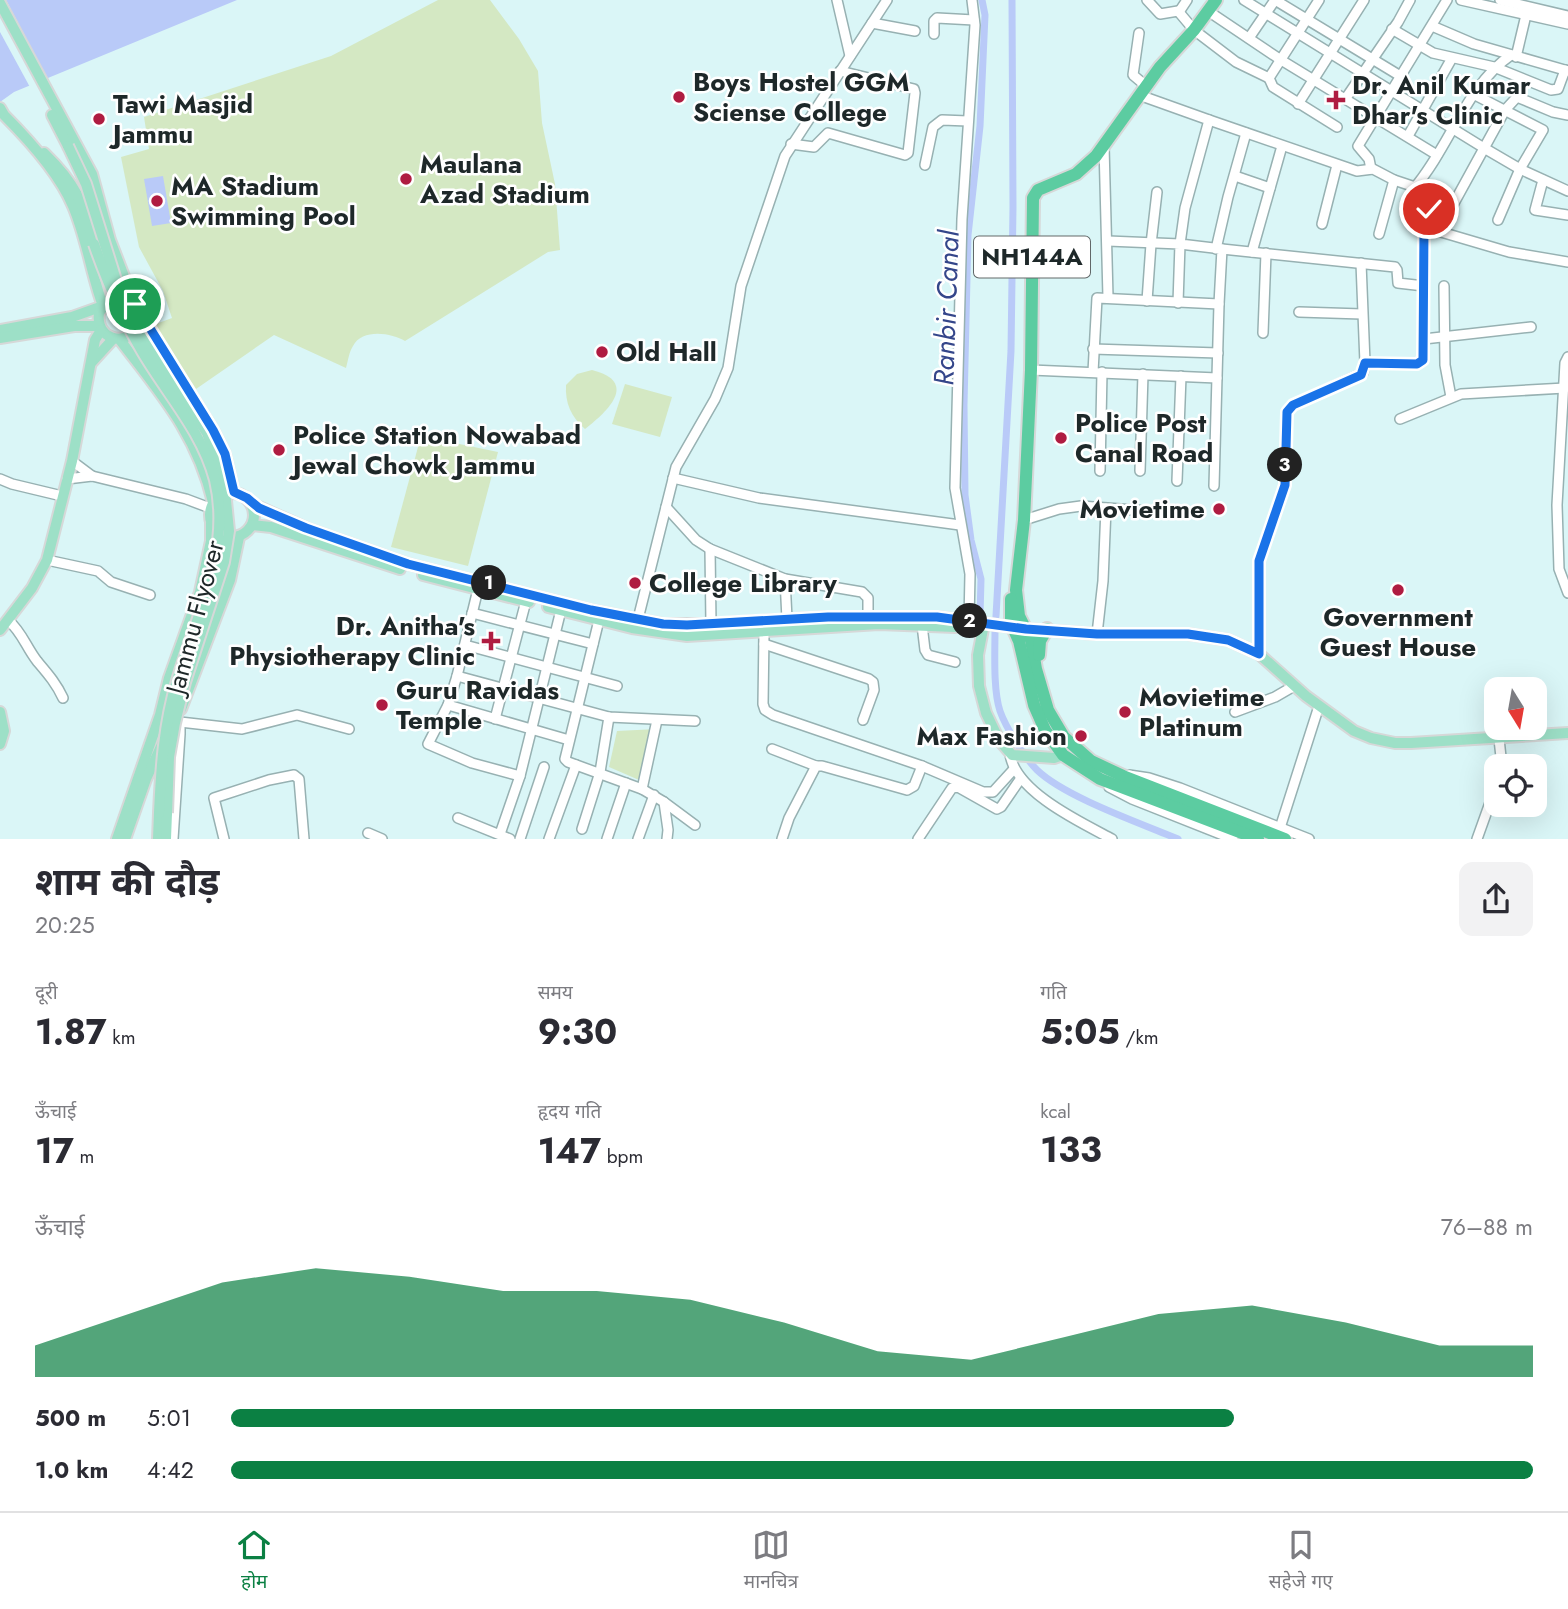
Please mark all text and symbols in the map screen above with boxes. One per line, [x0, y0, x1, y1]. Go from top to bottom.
place label: Boys Hostel GGM Sciense College [693, 63, 910, 131]
place label: Dr. Anil Kumar Dhar's Clinic [1352, 66, 1531, 134]
place label: Tawi Masjid Jammu [108, 85, 253, 153]
marker: Boys Hostel GGM Sciense College [671, 89, 687, 105]
marker: Dr. Anil Kumar Dhar's Clinic [1326, 90, 1346, 110]
marker: Tawi Masjid Jammu [91, 111, 107, 127]
place label: Maulana Azad Stadium [419, 145, 590, 213]
place label: MA Stadium Swimming Pool [171, 167, 356, 235]
marker: Maulana Azad Stadium [398, 171, 414, 187]
pin [1399, 179, 1459, 239]
icon: check [1410, 190, 1448, 228]
marker: MA Stadium Swimming Pool [149, 193, 165, 209]
water label: Ranbir Canal [923, 228, 970, 386]
road number: NH144A [974, 236, 1090, 278]
pin [105, 274, 165, 334]
icon: arrive [116, 285, 154, 323]
place label: Old Hall [616, 333, 717, 371]
marker: Old Hall [594, 344, 610, 360]
place label: Police Post Canal Road [1075, 404, 1213, 472]
place label: Police Station Nowabad Jewal Chowk Jammu [288, 416, 581, 484]
marker: Police Post Canal Road [1053, 430, 1069, 446]
marker: Police Station Nowabad Jewal Chowk Jammu [271, 442, 287, 458]
pin: 3 [1268, 448, 1302, 482]
text: 3 [1279, 451, 1290, 478]
place label: Movietime [1079, 490, 1205, 528]
marker: Movietime [1211, 501, 1227, 517]
street label: Jammu Flyover [155, 536, 234, 701]
place label: College Library [649, 564, 837, 602]
pin: 1 [472, 566, 506, 600]
text: 1 [484, 569, 493, 596]
marker: College Library [627, 575, 643, 591]
marker: Government Guest House [1390, 582, 1406, 598]
place label: Government Guest House [1320, 598, 1476, 666]
pin: 2 [953, 604, 988, 638]
place label: Dr. Anitha's Physiotherapy Clinic [229, 607, 475, 675]
text: 2 [963, 607, 976, 634]
marker: Dr. Anitha's Physiotherapy Clinic [481, 631, 501, 651]
place label: Guru Ravidas Temple [396, 671, 559, 739]
north arrow [1484, 677, 1547, 740]
map controls [1484, 677, 1547, 817]
place label: Movietime Platinum [1139, 678, 1265, 746]
marker: Guru Ravidas Temple [374, 697, 390, 713]
marker: Movietime Platinum [1117, 704, 1133, 720]
place label: Max Fashion [916, 717, 1067, 755]
marker: Max Fashion [1073, 728, 1089, 744]
button: locate [1484, 754, 1547, 817]
text: शाम की दौड़ [35, 854, 220, 909]
button: share [1459, 862, 1533, 936]
text: 20:25 [35, 908, 95, 942]
text: दूरी [35, 979, 58, 1006]
text: समय [538, 979, 573, 1006]
text: गति [1040, 979, 1067, 1006]
text: 1.87 [35, 1007, 107, 1057]
text: 9:30 [538, 1007, 617, 1057]
text: 5:05 [1040, 1007, 1120, 1057]
text: km [107, 1024, 136, 1051]
text: /km [1120, 1024, 1159, 1051]
text: ऊँचाई [35, 1098, 76, 1125]
text: हृदय गति [538, 1098, 601, 1125]
text: kcal [1040, 1098, 1071, 1125]
text: 133 [1040, 1125, 1102, 1175]
text: 17 [35, 1126, 74, 1176]
text: 147 [538, 1126, 601, 1176]
text: m [74, 1143, 94, 1170]
text: bpm [601, 1143, 643, 1170]
text: ऊँचाई [35, 1210, 85, 1244]
text: 76–88 m [1441, 1210, 1533, 1244]
text: 500 m [35, 1401, 106, 1435]
text: 5:01 [147, 1401, 191, 1435]
text: 1.0 km [35, 1453, 108, 1487]
text: 4:42 [147, 1453, 194, 1487]
tab: होम [235, 1526, 273, 1596]
tab: मानचित्र [744, 1526, 798, 1596]
tab: सहेजे गए [1269, 1526, 1333, 1596]

